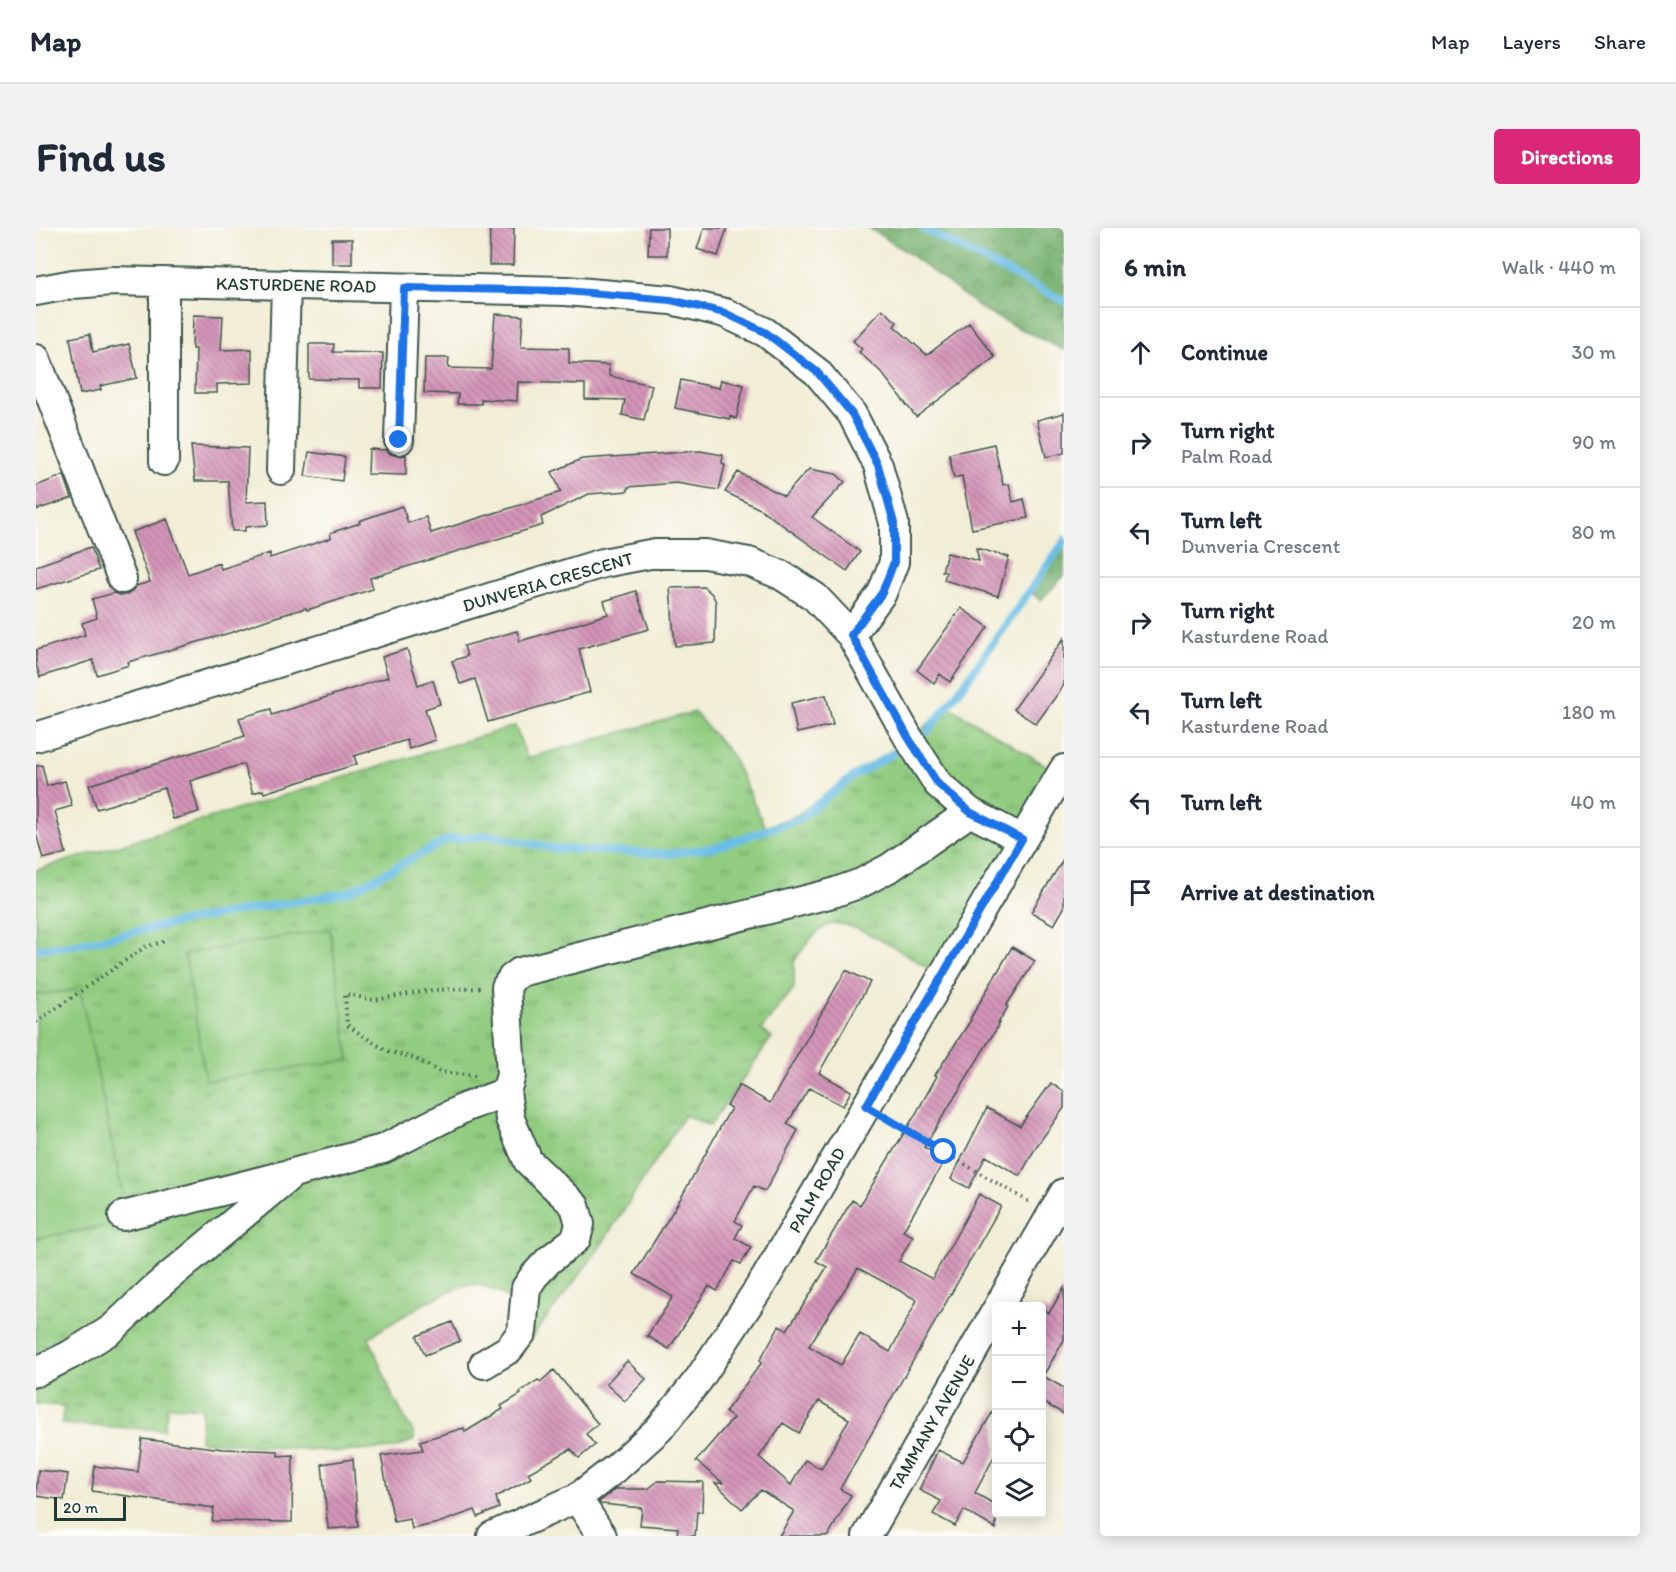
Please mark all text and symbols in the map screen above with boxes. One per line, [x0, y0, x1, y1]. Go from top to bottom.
text: Map [30, 24, 81, 58]
text: Map [1431, 29, 1470, 54]
text: Layers [1503, 29, 1561, 54]
text: Share [1594, 29, 1646, 54]
button: Directions [1494, 129, 1640, 184]
text: Find us [36, 131, 166, 182]
text: 6 min [1124, 251, 1186, 283]
text: Walk · 440 m [1502, 255, 1616, 279]
street label: KASTURDENE ROAD [216, 273, 376, 297]
icon: ahead [1124, 336, 1157, 369]
text: Continue [1181, 339, 1268, 366]
text: 30 m [1571, 340, 1616, 364]
text: Turn right [1181, 417, 1275, 444]
route end [385, 426, 411, 452]
icon: right [1124, 426, 1157, 459]
text: 90 m [1572, 430, 1616, 454]
text: Palm Road [1181, 444, 1272, 468]
text: Turn left [1181, 507, 1262, 534]
icon: left [1124, 516, 1157, 549]
text: 80 m [1571, 520, 1616, 544]
text: Dunveria Crescent [1181, 534, 1340, 558]
street label: DUNVERIA CRESCENT [460, 547, 636, 617]
text: Turn right [1181, 597, 1275, 624]
icon: right [1124, 606, 1157, 639]
text: 20 m [1572, 610, 1616, 634]
text: Kasturdene Road [1181, 624, 1328, 648]
text: Turn left [1181, 687, 1262, 714]
icon: left [1124, 696, 1157, 729]
text: 180 m [1562, 700, 1616, 724]
text: Kasturdene Road [1181, 714, 1328, 738]
icon: left [1124, 786, 1157, 819]
text: Turn left [1181, 789, 1262, 816]
text: 40 m [1570, 790, 1616, 814]
icon: arrive [1124, 876, 1157, 909]
text: Arrive at destination [1181, 879, 1375, 906]
route start [930, 1138, 956, 1164]
street label: PALM ROAD [784, 1143, 850, 1237]
map controls [992, 1302, 1046, 1518]
button: + [992, 1302, 1046, 1356]
street label: TAMMANY AVENUE [884, 1351, 980, 1495]
button: − [992, 1356, 1046, 1410]
button: locate [992, 1410, 1046, 1464]
button: layers [992, 1464, 1046, 1518]
scale bar [54, 1494, 126, 1522]
text: 20 m [63, 1498, 98, 1517]

